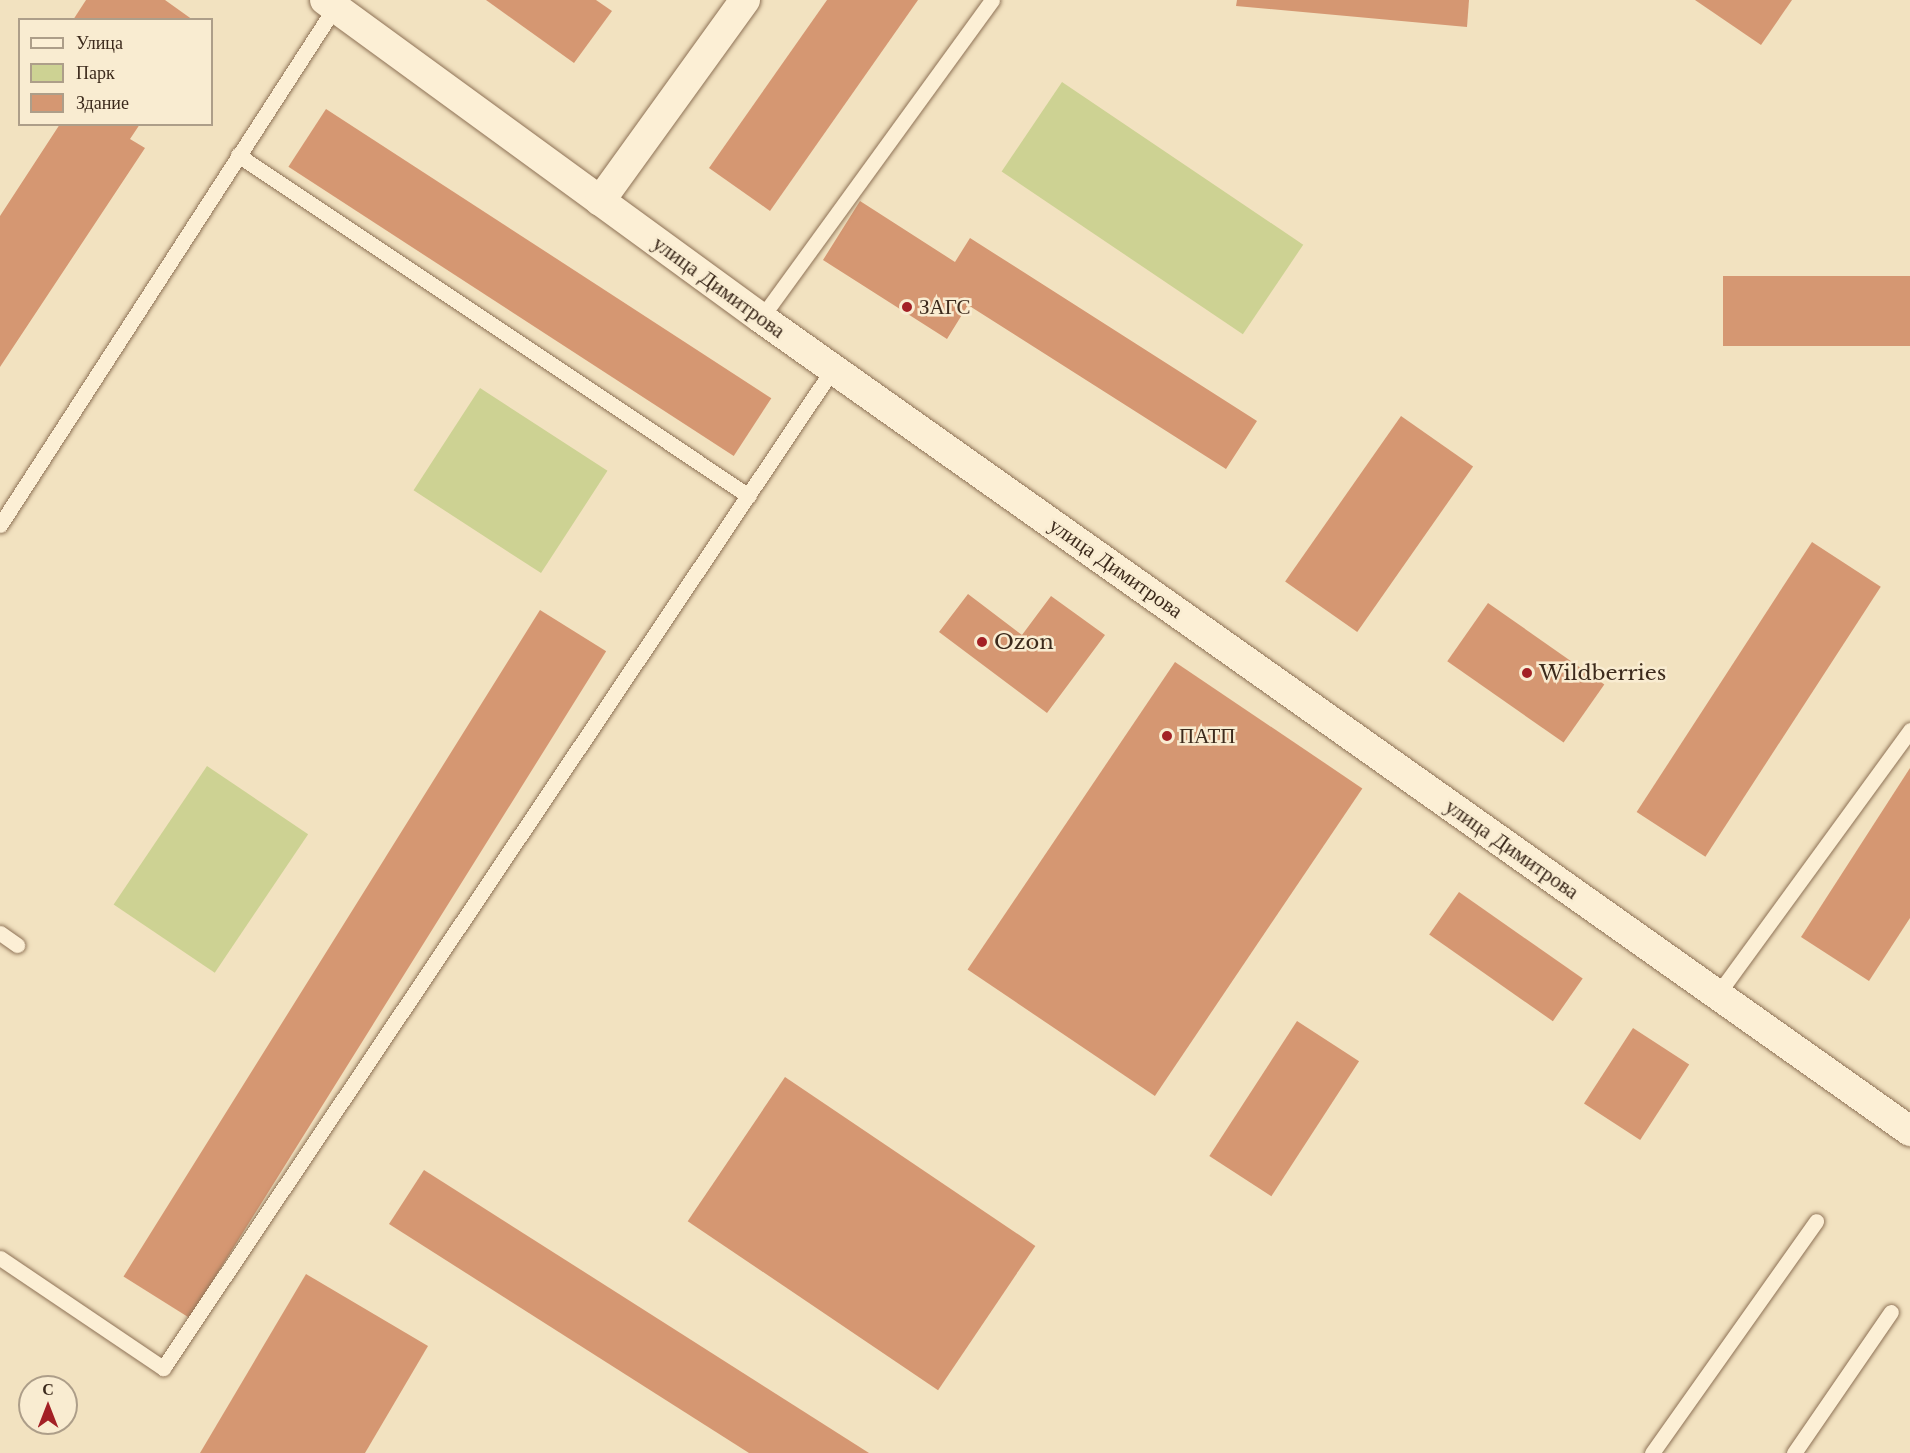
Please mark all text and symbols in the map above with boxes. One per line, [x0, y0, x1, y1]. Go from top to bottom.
legend [18, 18, 213, 126]
text: Улица [76, 32, 123, 54]
text: Парк [76, 62, 115, 84]
text: Здание [76, 92, 129, 114]
street label: улица Димитрова [648, 231, 790, 343]
place label: ЗАГС [919, 294, 971, 320]
marker: ЗАГС [900, 300, 914, 314]
street label: улица Димитрова [1044, 513, 1188, 623]
place label: Ozon [994, 629, 1054, 655]
marker: Ozon [975, 635, 989, 649]
place label: Wildberries [1539, 660, 1666, 686]
marker: Wildberries [1520, 666, 1534, 680]
place label: ПАТП [1179, 723, 1235, 749]
marker: ПАТП [1160, 729, 1174, 743]
street label: улица Димитрова [1440, 794, 1584, 904]
north arrow [18, 1375, 78, 1435]
text: С [42, 1379, 54, 1399]

